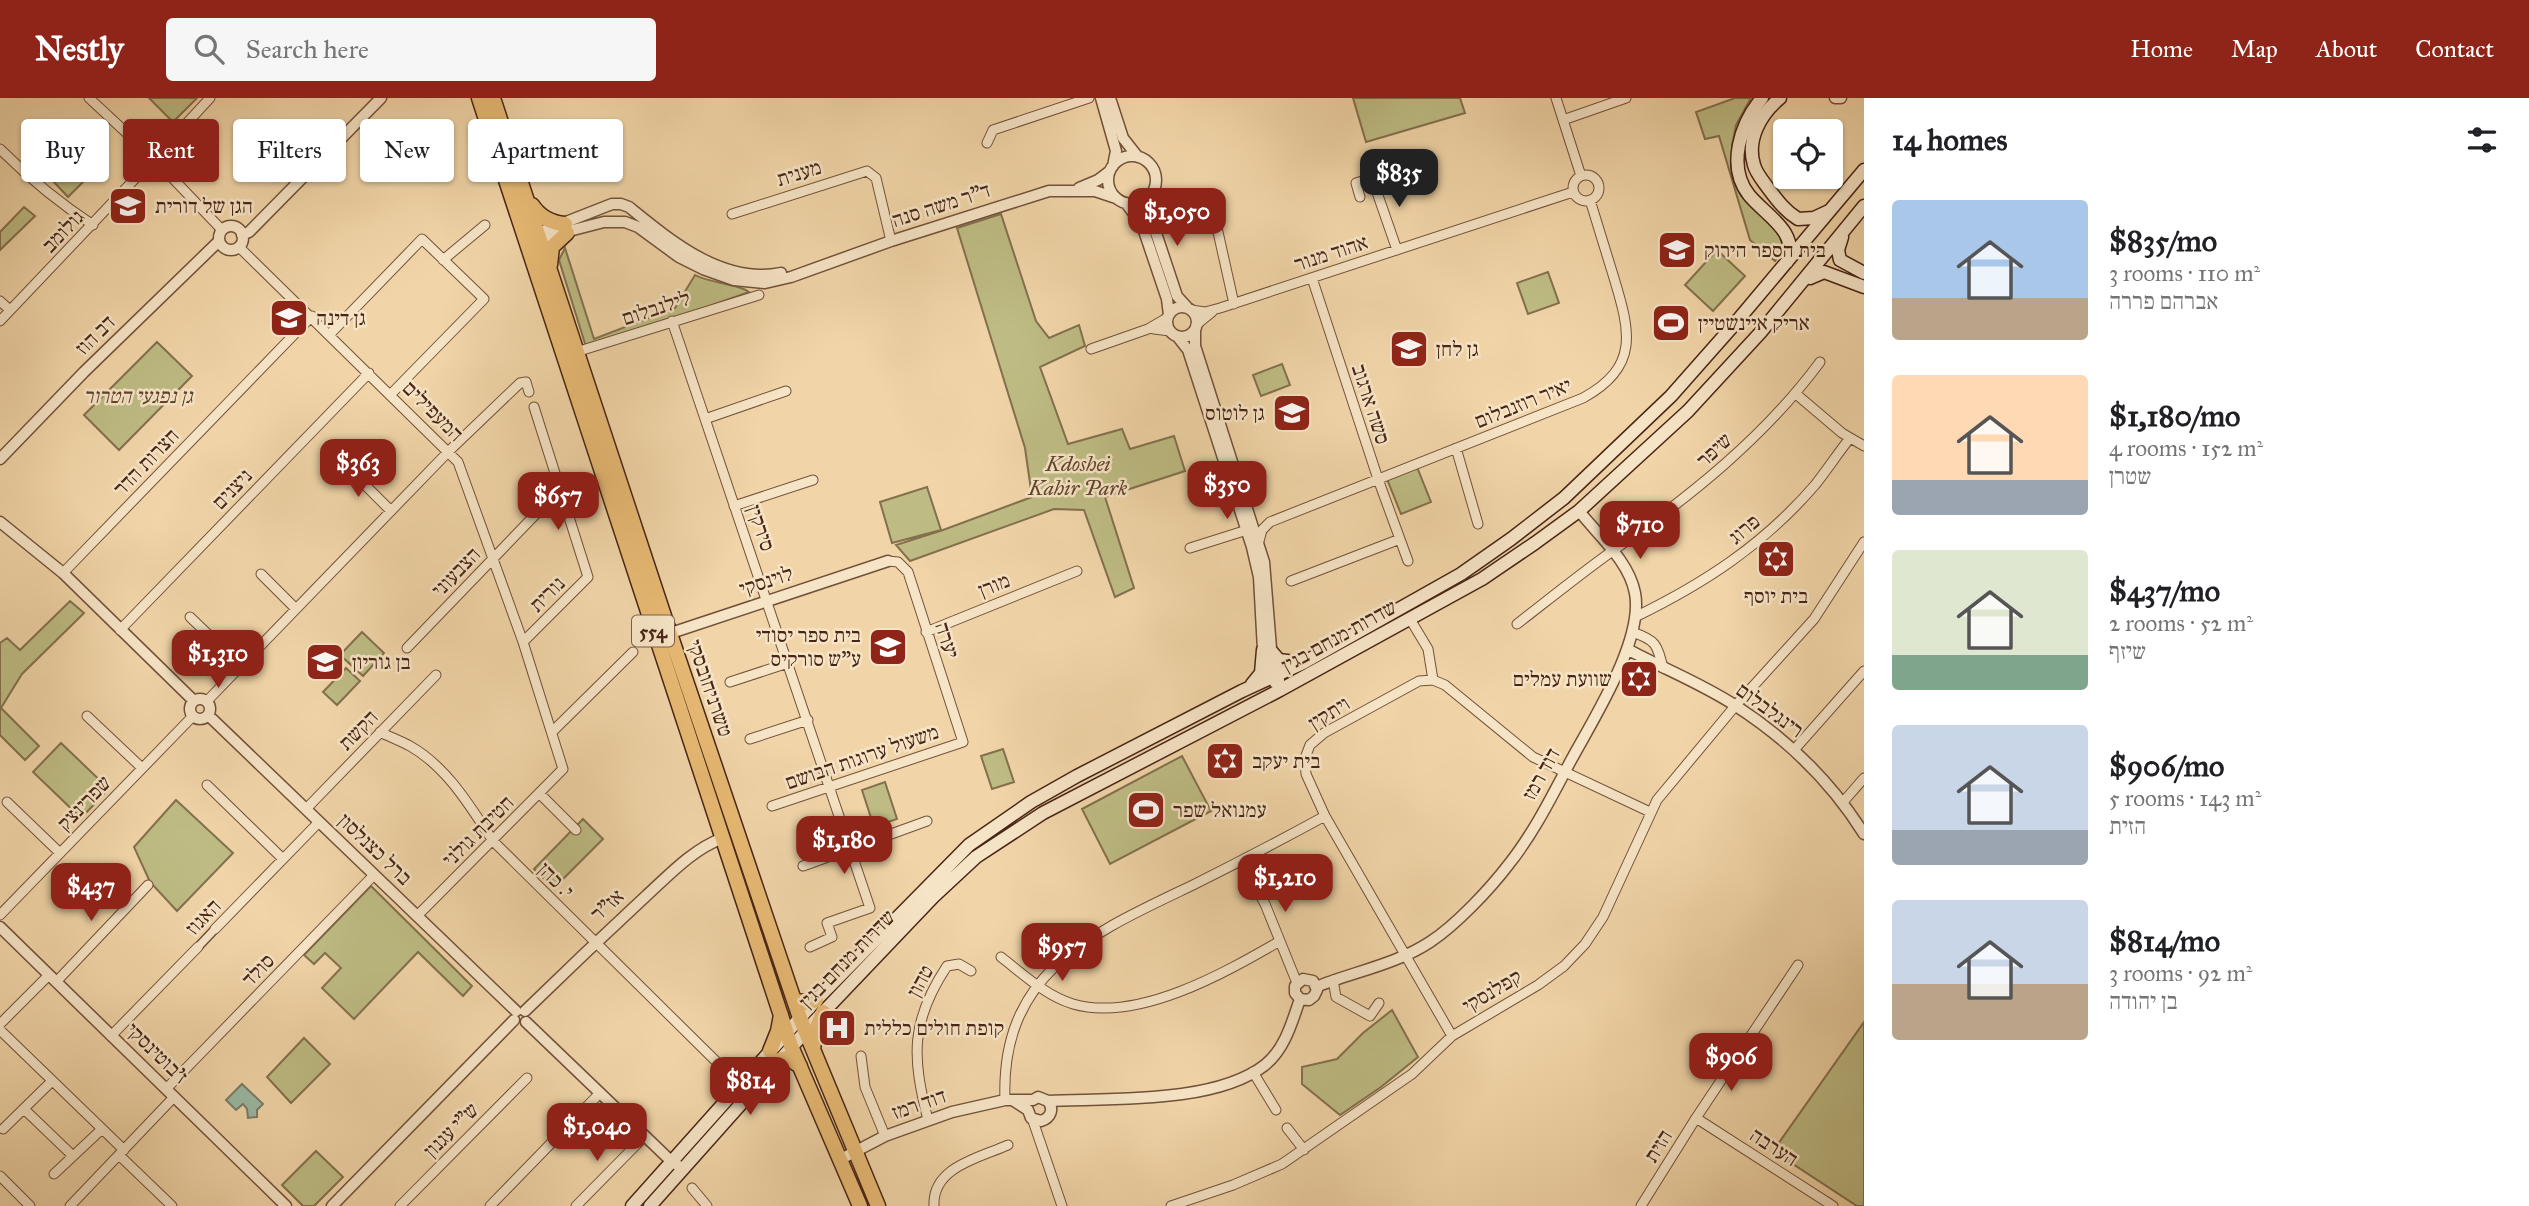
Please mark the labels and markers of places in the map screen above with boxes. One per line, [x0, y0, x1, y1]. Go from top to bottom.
pin: $835 [1358, 150, 1440, 209]
school or university icon: הגן של דורית [107, 185, 149, 227]
pin: $1,050 [1120, 188, 1234, 248]
place label: הגן של דורית [155, 193, 253, 219]
school or university icon: בית הספר הירוק [1656, 229, 1698, 271]
place label: בית הספר הירוק [1704, 237, 1826, 263]
school or university icon: גן דינה [268, 297, 310, 339]
sports icon: אריק איינשטיין [1650, 302, 1692, 344]
place label: גן דינה [316, 305, 366, 331]
place label: אריק איינשטיין [1698, 310, 1810, 336]
school or university icon: גן לחן [1388, 328, 1430, 370]
place label: גן לחן [1436, 336, 1479, 362]
school or university icon: גן לוטוס [1271, 392, 1313, 434]
place label: גן לוטוס [1205, 400, 1265, 426]
pin: $363 [317, 440, 399, 499]
pin: $350 [1186, 462, 1268, 521]
pin: $657 [517, 472, 599, 532]
pin: $710 [1599, 502, 1681, 561]
synagogue icon: בית יוסף [1755, 538, 1797, 580]
place label: בית יוסף [1744, 583, 1808, 609]
place label: בית ספר יסודי ע"ש סורקיס [756, 622, 861, 672]
school or university icon: בית ספר יסודי ע"ש סורקיס [867, 626, 909, 668]
pin: $1,310 [161, 630, 275, 690]
school or university icon: בן גוריון [304, 641, 346, 683]
place label: בן גוריון [352, 649, 411, 675]
synagogue icon: שוועת עמלים [1618, 658, 1660, 700]
place label: שוועת עמלים [1513, 666, 1612, 692]
synagogue icon: בית יעקב [1204, 740, 1246, 782]
place label: בית יעקב [1252, 748, 1320, 774]
sports icon: עמנואל שפר [1125, 789, 1167, 831]
place label: עמנואל שפר [1173, 797, 1266, 823]
pin: $1,180 [787, 816, 901, 876]
pin: $1,210 [1228, 854, 1342, 914]
pin: $437 [50, 864, 132, 923]
pin: $957 [1021, 924, 1103, 983]
hospital icon: קופת חולים כללית [816, 1007, 858, 1049]
place label: קופת חולים כללית [864, 1015, 1004, 1041]
pin: $906 [1690, 1034, 1772, 1093]
pin: $814 [709, 1058, 791, 1117]
pin: $1,040 [540, 1104, 654, 1163]

